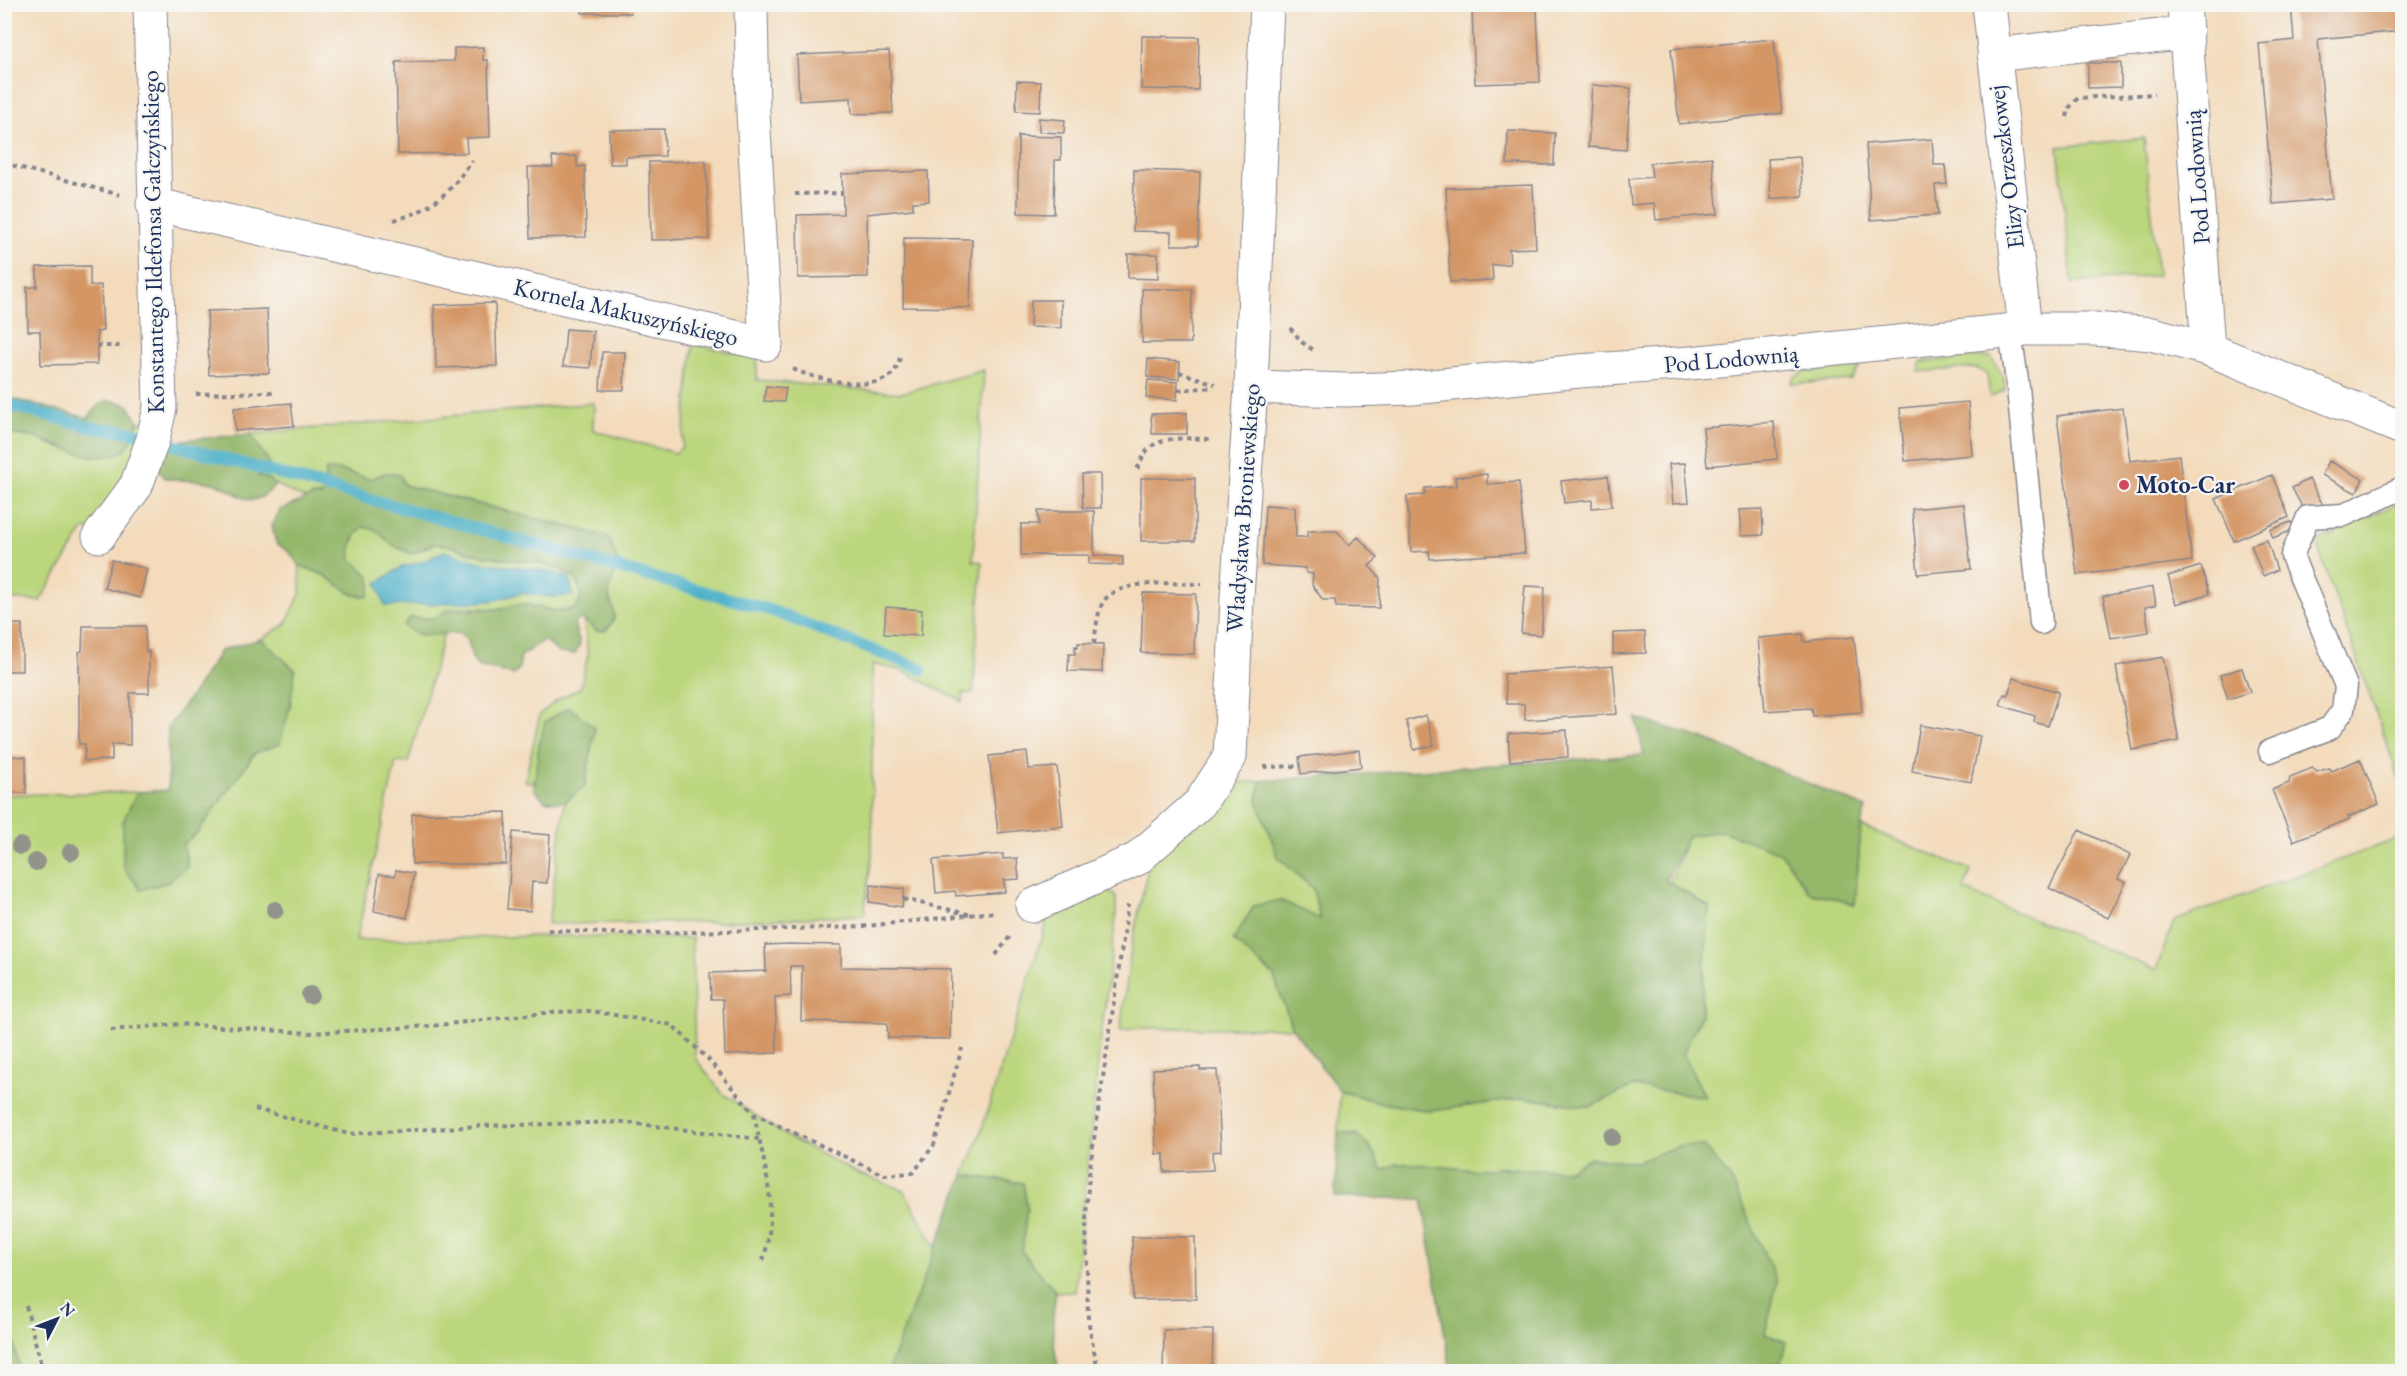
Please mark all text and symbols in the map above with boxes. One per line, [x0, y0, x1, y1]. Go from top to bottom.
street label: Konstantego Ildefonsa Gałczyńskiego [134, 70, 171, 414]
street label: Elizy Orzeszkowej [1980, 84, 2031, 251]
street label: Pod Lodownią [2176, 108, 2217, 245]
street label: Kornela Makuszyńskiego [511, 271, 742, 352]
street label: Pod Lodownią [1662, 337, 1800, 380]
street label: Władysława Broniewskiego [1218, 382, 1267, 634]
place label: Moto-Car [2136, 469, 2235, 500]
marker: Moto-Car [2117, 478, 2131, 492]
north arrow [27, 1289, 87, 1349]
text: N [56, 1297, 80, 1321]

